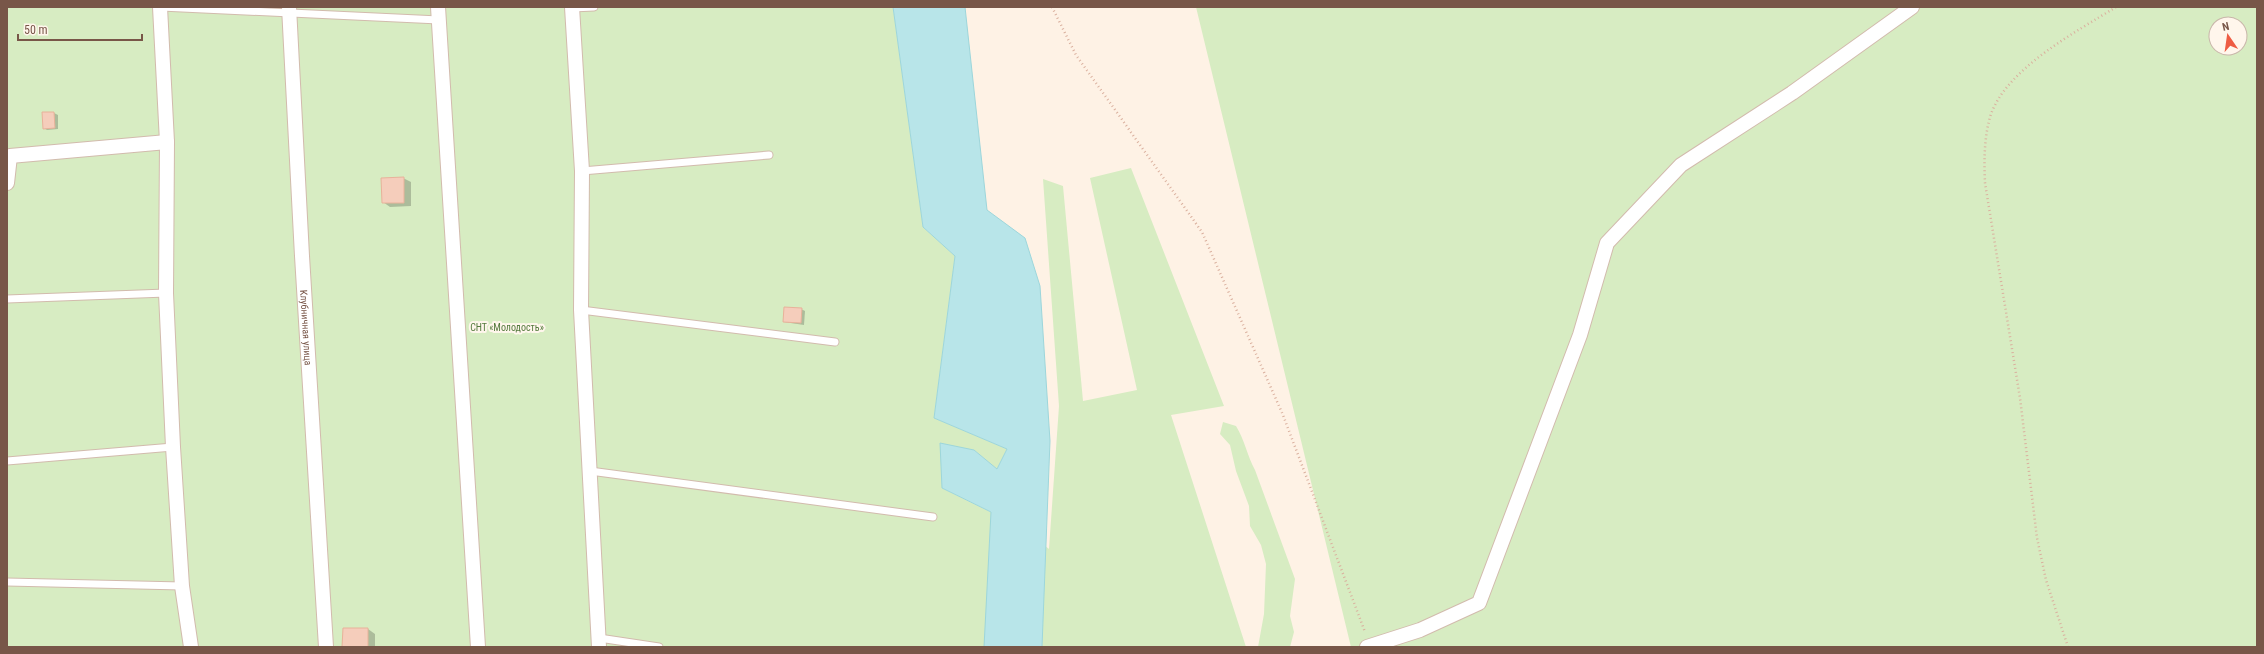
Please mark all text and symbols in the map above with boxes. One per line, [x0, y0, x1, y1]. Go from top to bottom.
scale bar [18, 16, 142, 42]
north arrow [2208, 16, 2248, 56]
text: N [2221, 20, 2231, 34]
text: 50 m [24, 23, 48, 37]
street label: Клубничная улица [298, 289, 314, 366]
park label: СНТ «Молодость» [470, 322, 544, 333]

